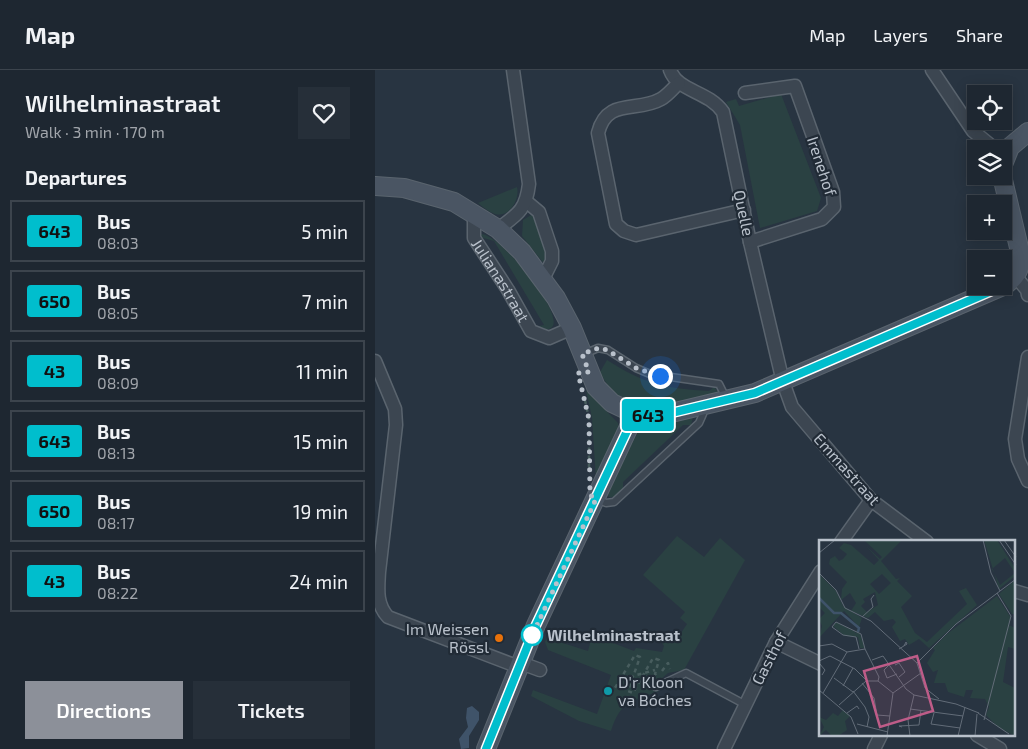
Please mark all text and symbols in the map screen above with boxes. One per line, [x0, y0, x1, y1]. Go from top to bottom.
text: Map [25, 20, 75, 49]
text: Map [809, 24, 845, 46]
text: Layers [873, 24, 928, 46]
text: Share [956, 24, 1003, 46]
map controls [967, 85, 1012, 295]
button: locate [967, 85, 1012, 130]
button: heart [298, 87, 350, 139]
text: Wilhelminastraat [25, 88, 221, 117]
text: Walk · 3 min · 170 m [25, 122, 165, 141]
street label: Irenehof [804, 134, 841, 199]
button: layers [967, 140, 1012, 185]
text: Departures [25, 166, 127, 189]
street label: Quelle [729, 188, 759, 238]
button: + [967, 195, 1012, 240]
text: Bus [97, 210, 131, 233]
text: 643 [38, 220, 71, 242]
text: 5 min [301, 220, 348, 243]
text: 08:03 [97, 233, 139, 252]
street label: Julianastraat [468, 235, 534, 325]
button: − [967, 250, 1012, 295]
text: Bus [97, 280, 131, 303]
text: 650 [39, 290, 70, 312]
text: 7 min [302, 290, 348, 313]
text: 08:05 [97, 303, 138, 322]
text: Bus [97, 350, 131, 373]
text: 43 [44, 360, 65, 382]
text: 11 min [296, 360, 348, 383]
your location [648, 364, 673, 389]
text: 08:09 [97, 373, 139, 392]
line badge: 643 [619, 399, 677, 431]
text: 643 [632, 404, 664, 426]
text: Bus [97, 420, 131, 443]
street label: Emmastraat [810, 429, 885, 508]
text: 643 [38, 430, 71, 452]
text: 15 min [294, 430, 348, 453]
text: 08:13 [97, 443, 135, 462]
text: Bus [97, 490, 131, 513]
text: 650 [39, 500, 70, 522]
text: 19 min [293, 500, 348, 523]
text: 08:17 [97, 513, 135, 532]
inset map [819, 540, 1015, 736]
text: Bus [97, 560, 131, 583]
text: 43 [44, 570, 65, 592]
text: 24 min [289, 570, 348, 593]
text: 08:22 [97, 583, 138, 602]
place label: Im Weissen Rössl [406, 619, 489, 656]
marker: Wilhelminastraat [521, 624, 543, 646]
place label: Wilhelminastraat [547, 625, 680, 644]
street label: Gasthof [747, 627, 790, 688]
marker: Im Weissen Rössl [493, 632, 505, 644]
place label: D'r Kloon va Bóches [618, 672, 692, 709]
button: Directions [25, 681, 183, 739]
button: Tickets [193, 681, 350, 739]
marker: D'r Kloon va Bóches [602, 685, 614, 697]

